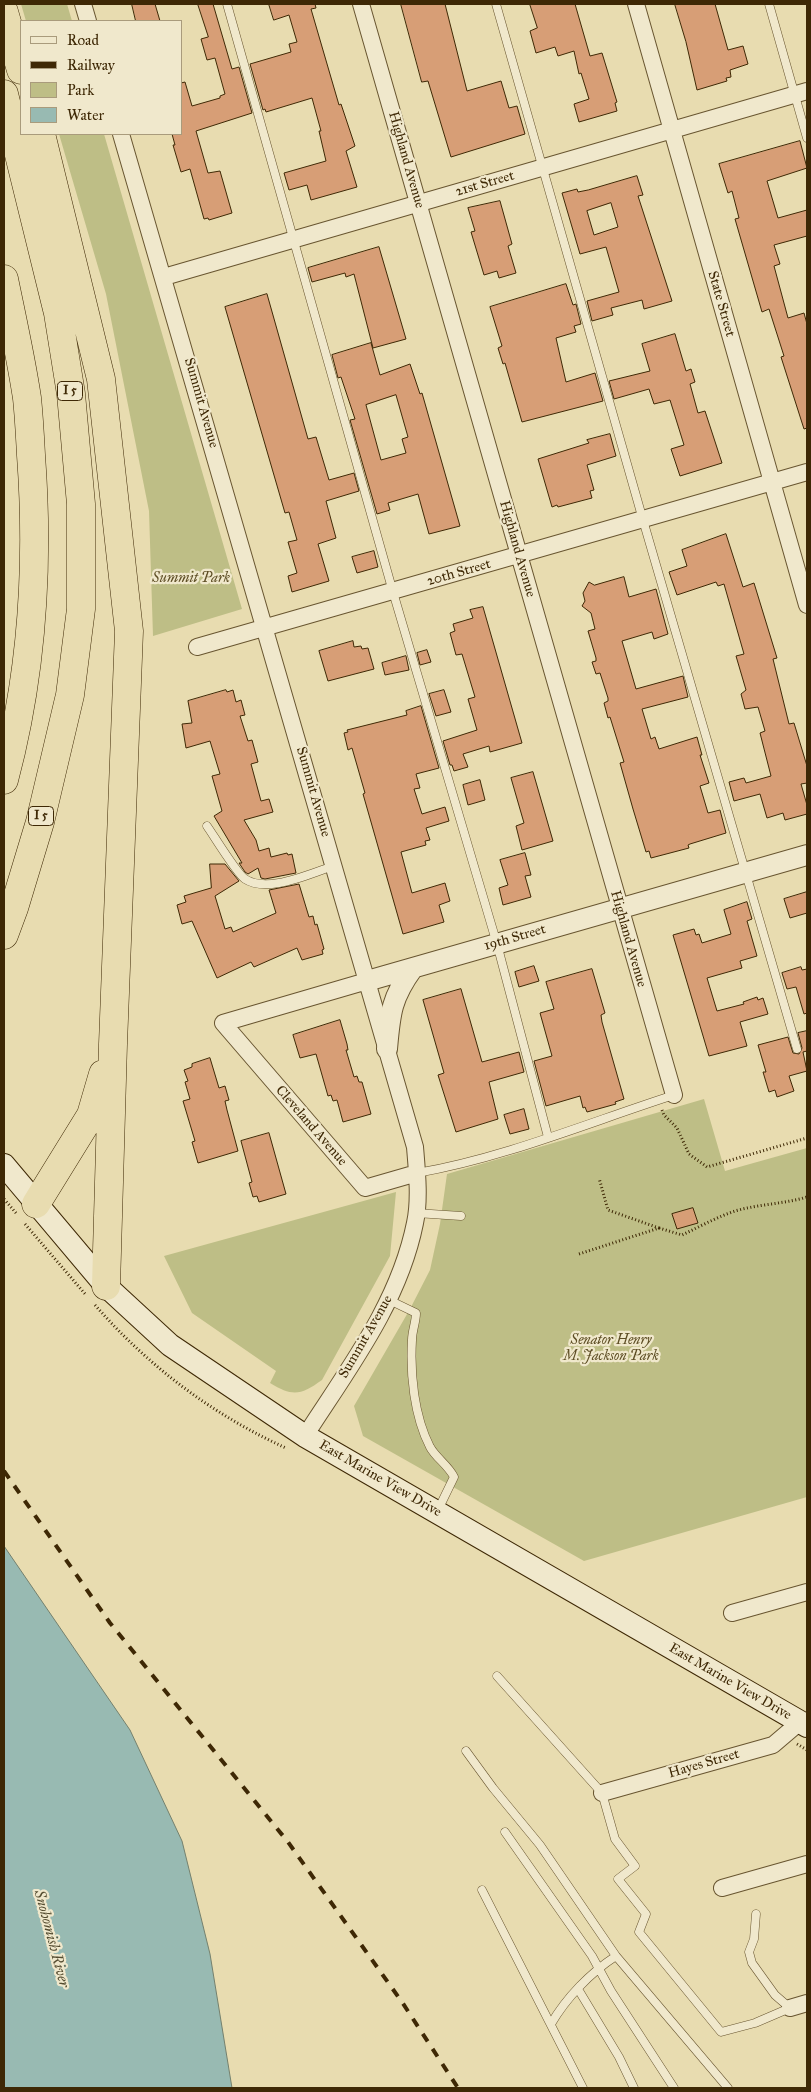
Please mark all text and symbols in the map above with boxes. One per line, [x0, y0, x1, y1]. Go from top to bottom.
legend [20, 20, 182, 135]
text: Road [67, 31, 99, 49]
text: Railway [67, 56, 115, 74]
text: Park [67, 81, 94, 99]
text: Water [67, 106, 104, 124]
street label: Highland Avenue [384, 110, 428, 210]
street label: 21st Street [454, 168, 516, 200]
street label: State Street [704, 269, 738, 339]
street label: Summit Avenue [180, 356, 222, 450]
road number: I 5 [58, 382, 82, 401]
street label: Highland Avenue [495, 499, 539, 599]
street label: 20th Street [425, 556, 493, 590]
park label: Summit Park [152, 571, 230, 587]
street label: Summit Avenue [292, 745, 334, 839]
road number: I 5 [28, 806, 54, 826]
street label: Highland Avenue [606, 889, 650, 989]
street label: 19th Street [482, 921, 548, 955]
street label: Cleveland Avenue [272, 1082, 350, 1170]
street label: Summit Avenue [336, 1293, 396, 1381]
park label: Senator Henry M. Jackson Park [563, 1333, 659, 1365]
street label: East Marine View Drive [316, 1437, 444, 1521]
street label: East Marine View Drive [666, 1640, 794, 1724]
street label: Hayes Street [667, 1746, 741, 1782]
water label: Snohomish River [29, 1888, 73, 1990]

